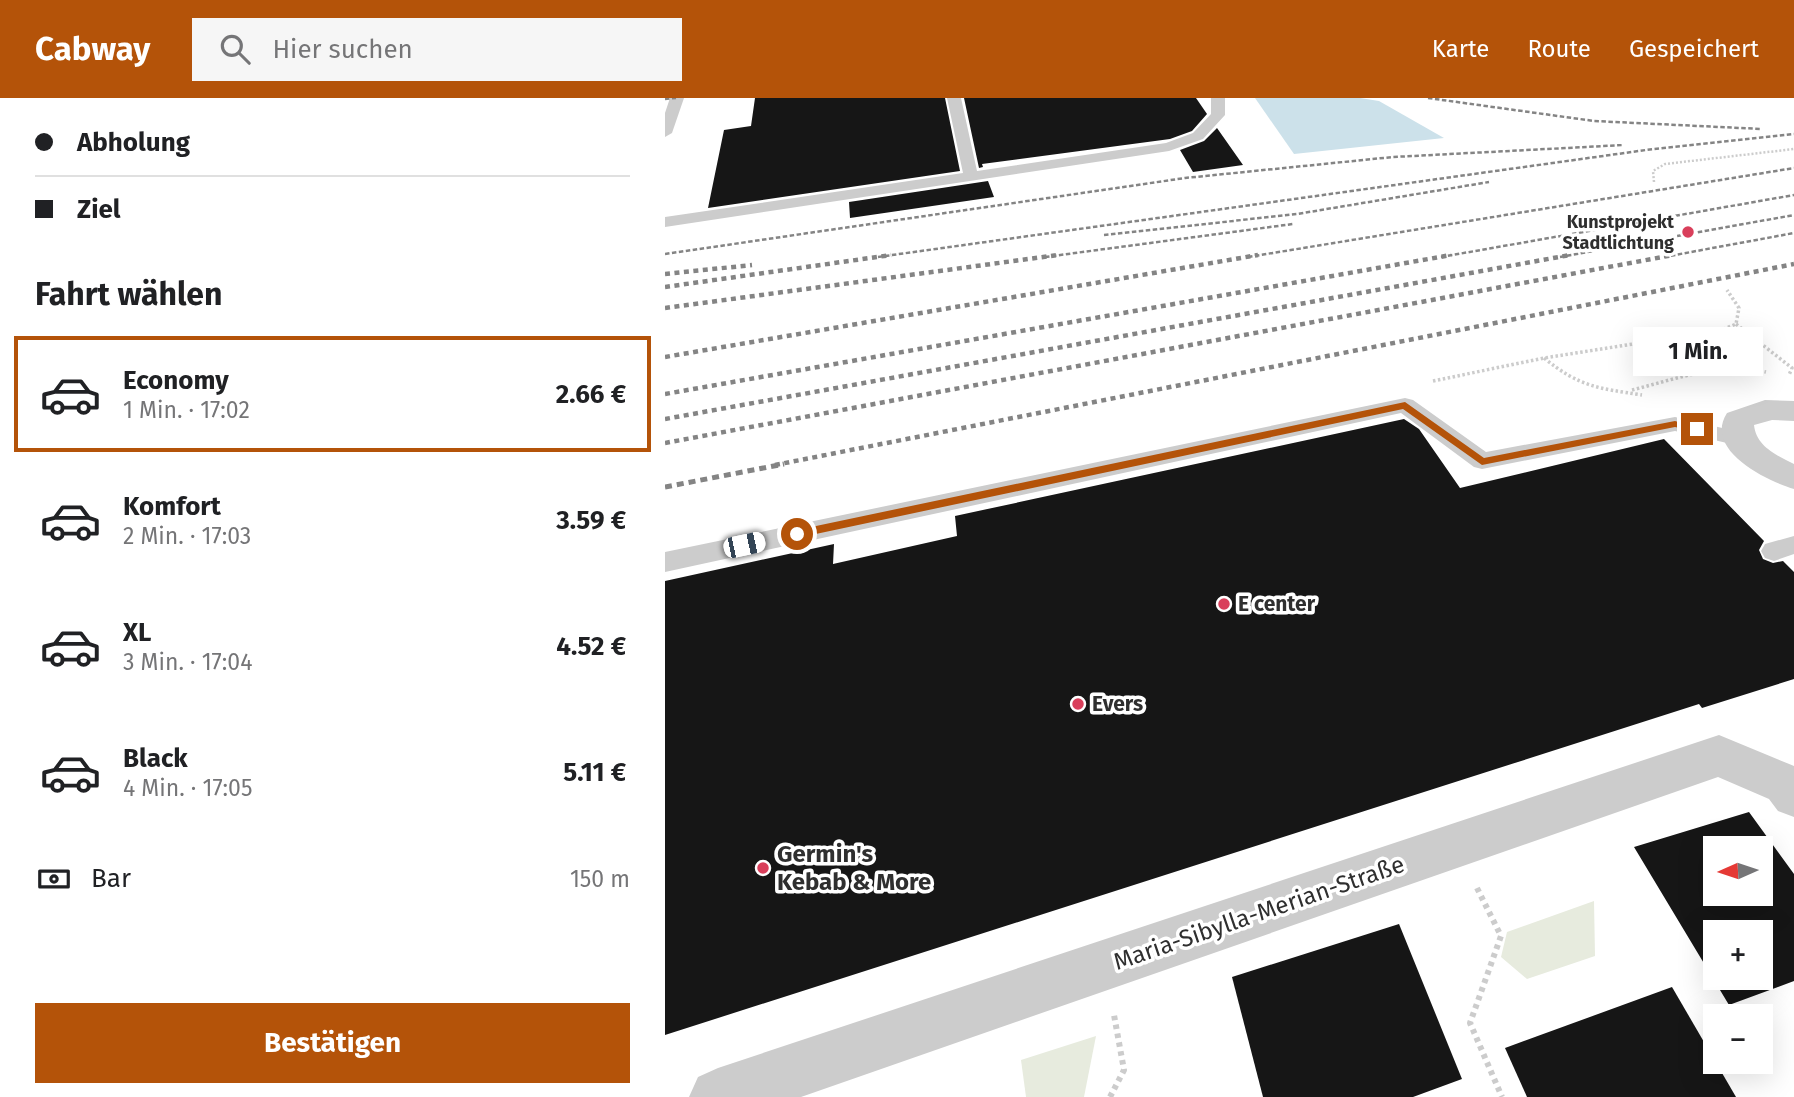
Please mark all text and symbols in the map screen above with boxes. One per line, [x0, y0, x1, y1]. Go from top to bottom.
search box [192, 18, 682, 81]
text: Cabway [35, 29, 150, 69]
icon: search [216, 30, 254, 68]
text: Hier suchen [272, 34, 413, 65]
text: Karte [1432, 35, 1489, 63]
text: Route [1527, 35, 1591, 63]
text: Gespeichert [1629, 35, 1759, 63]
text: Abholung [77, 127, 190, 158]
text: Ziel [77, 194, 121, 225]
place label: Kunstprojekt Stadtlichtung [1563, 211, 1675, 254]
marker: Kunstprojekt Stadtlichtung [1680, 224, 1696, 240]
text: Fahrt wählen [35, 275, 222, 313]
callout: 1 Min. [1632, 328, 1762, 376]
text: 1 Min. [1668, 337, 1728, 365]
icon: car [39, 363, 102, 426]
text: Economy [123, 365, 229, 396]
text: 2.66 € [556, 379, 626, 410]
text: 1 Min. · 17:02 [123, 396, 250, 424]
route end [1681, 413, 1713, 445]
icon: car [39, 489, 102, 552]
text: Komfort [123, 491, 221, 522]
text: 3.59 € [556, 505, 626, 536]
route start [781, 518, 813, 550]
text: 2 Min. · 17:03 [123, 522, 251, 550]
car [722, 530, 767, 560]
place label: E center [1238, 591, 1316, 617]
marker: E center [1216, 596, 1232, 612]
icon: car [39, 615, 102, 678]
text: XL [123, 617, 151, 648]
text: 4.52 € [556, 631, 626, 662]
text: 3 Min. · 17:04 [123, 648, 252, 676]
place label: Evers [1092, 691, 1143, 717]
marker: Evers [1070, 696, 1086, 712]
icon: car [39, 741, 102, 804]
text: Black [123, 743, 188, 774]
text: 5.11 € [563, 757, 626, 788]
text: 4 Min. · 17:05 [123, 774, 252, 802]
north arrow [1703, 836, 1773, 906]
map controls [1703, 836, 1773, 1074]
place label: Germin's Kebab & More [777, 840, 931, 896]
street label: Maria-Sibylla-Merian-Straße [1110, 850, 1408, 976]
icon: cash [35, 860, 73, 898]
marker: Germin's Kebab & More [755, 860, 771, 876]
text: Bar [91, 863, 131, 894]
text: 150 m [570, 865, 630, 893]
button: + [1703, 920, 1773, 990]
button: Bestätigen [35, 1003, 630, 1083]
button: − [1703, 1004, 1773, 1074]

